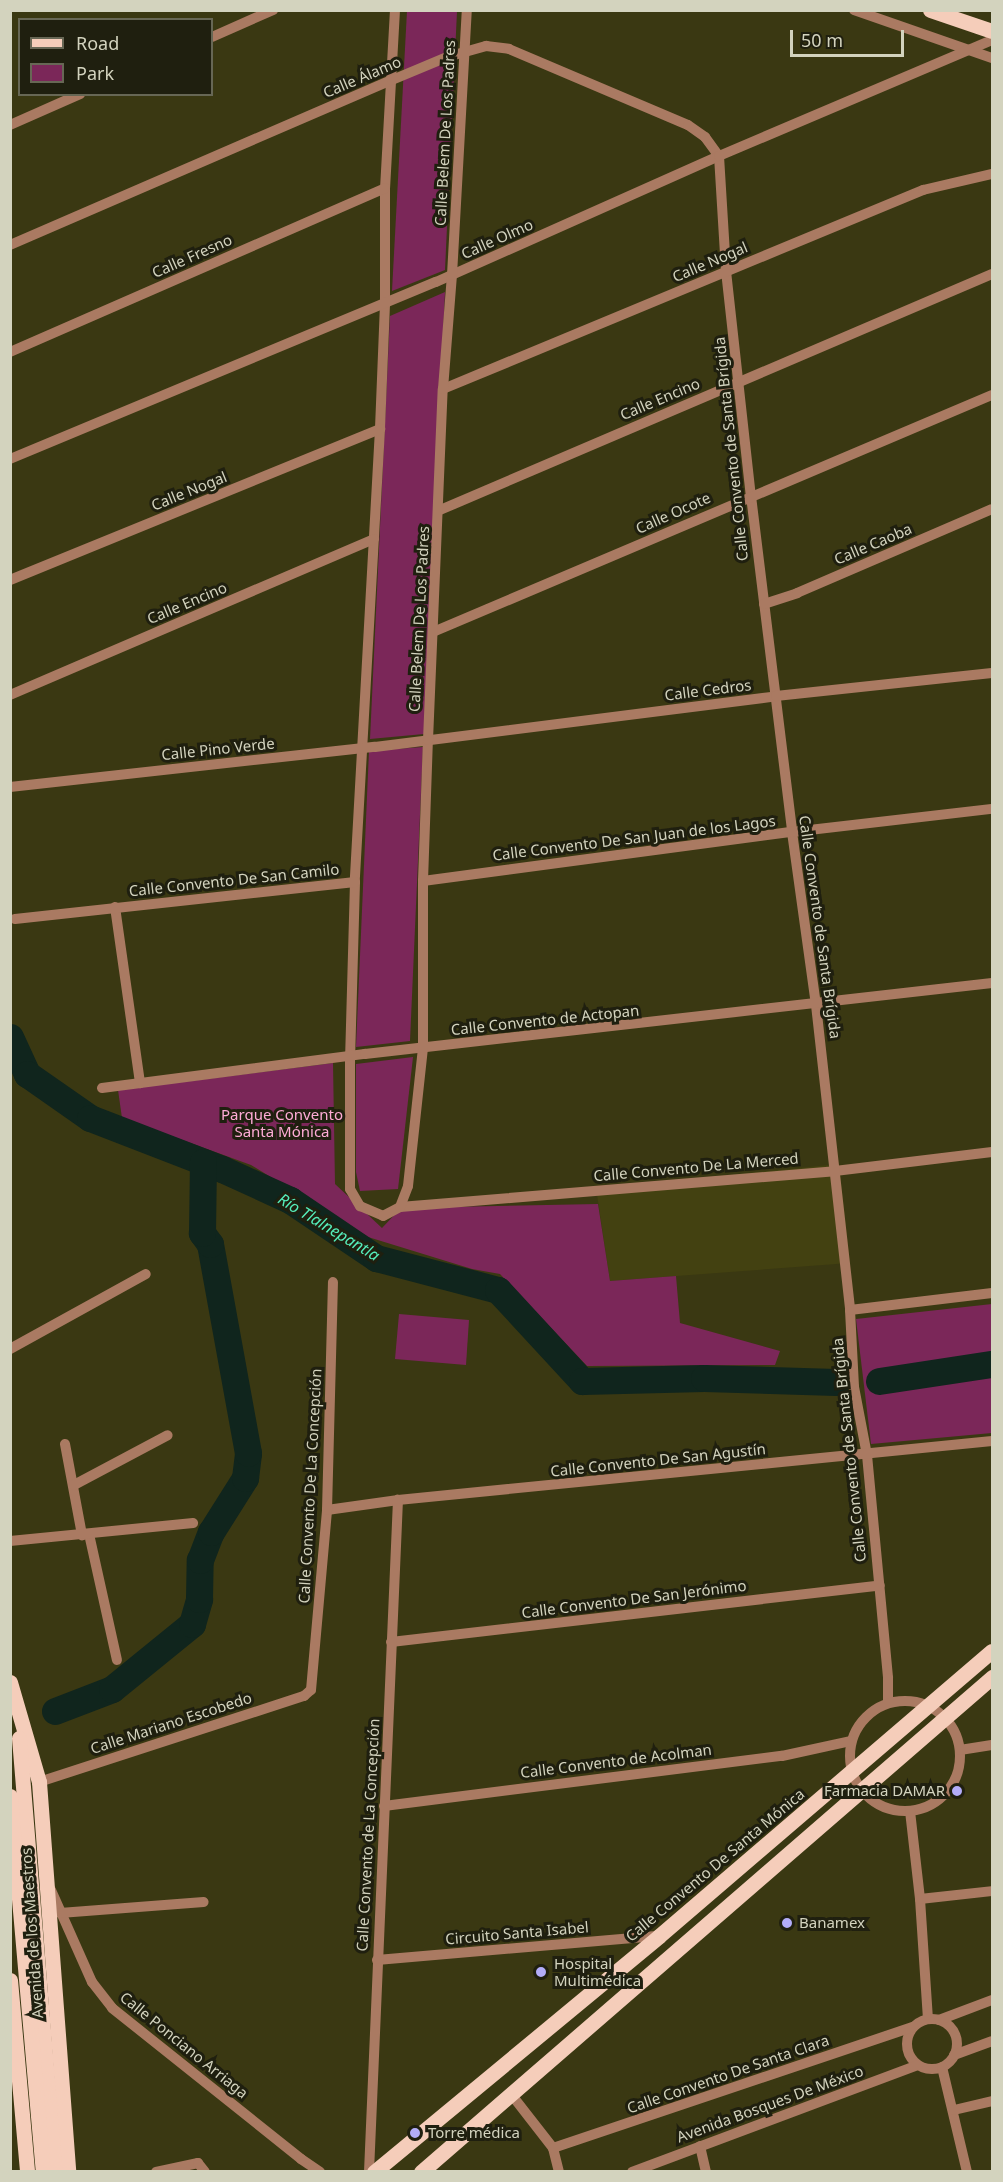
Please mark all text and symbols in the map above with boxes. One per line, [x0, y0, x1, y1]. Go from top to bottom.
legend [18, 18, 213, 96]
scale bar [793, 18, 907, 56]
text: 50 m [801, 28, 843, 52]
text: Road [76, 31, 119, 55]
street label: Calle Belem De Los Padres [431, 40, 459, 226]
street label: Calle Álamo [320, 53, 404, 101]
text: Park [76, 61, 114, 85]
street label: Calle Olmo [458, 215, 536, 263]
street label: Calle Fresno [149, 230, 235, 282]
street label: Calle Nogal [670, 238, 750, 286]
street label: Calle Convento de Santa Brígida [710, 336, 752, 562]
street label: Calle Encino [617, 374, 703, 424]
street label: Calle Nogal [149, 468, 229, 514]
street label: Calle Ocote [633, 489, 713, 537]
street label: Calle Caoba [831, 520, 915, 568]
street label: Calle Belem De Los Padres [405, 526, 433, 712]
street label: Calle Encino [144, 578, 230, 628]
street label: Calle Cedros [664, 676, 752, 704]
street label: Calle Pino Verde [160, 734, 276, 764]
street label: Calle Convento De San Juan de los Lagos [491, 812, 777, 864]
street label: Calle Convento de Santa Brígida [795, 814, 845, 1040]
street label: Calle Convento De San Camilo [128, 860, 340, 900]
street label: Calle Convento de Actopan [450, 1001, 640, 1039]
park label: Parque Convento Santa Mónica [221, 1105, 343, 1140]
street label: Calle Convento De La Merced [593, 1149, 799, 1185]
water label: Río Tlalnepantla [275, 1189, 383, 1265]
street label: Calle Convento de Santa Brígida [828, 1337, 870, 1563]
street label: Calle Convento De La Concepción [295, 1368, 325, 1604]
street label: Calle Convento De San Agustín [549, 1440, 767, 1480]
street label: Calle Convento De San Jerónimo [521, 1576, 747, 1622]
street label: Calle Mariano Escobedo [88, 1688, 254, 1758]
street label: Calle Convento de La Concepción [353, 1718, 383, 1952]
street label: Calle Convento de Acolman [519, 1740, 713, 1782]
place label: Farmacia DAMAR [824, 1782, 945, 1800]
marker: Farmacia DAMAR [950, 1784, 964, 1798]
street label: Calle Convento De Santa Mónica [622, 1785, 808, 1945]
street label: Avenida de los Maestros [17, 1847, 47, 2019]
place label: Banamex [799, 1914, 865, 1932]
marker: Banamex [780, 1916, 794, 1930]
street label: Circuito Santa Isabel [445, 1918, 589, 1948]
place label: Hospital Multimédica [554, 1954, 641, 1989]
marker: Hospital Multimédica [532, 1963, 550, 1981]
street label: Calle Ponciano Arriaga [117, 1988, 251, 2102]
street label: Calle Convento De Santa Clara [625, 2031, 831, 2117]
street label: Avenida Bosques De México [674, 2062, 866, 2146]
marker: Torre médica [406, 2124, 424, 2142]
place label: Torre médica [428, 2124, 520, 2142]

